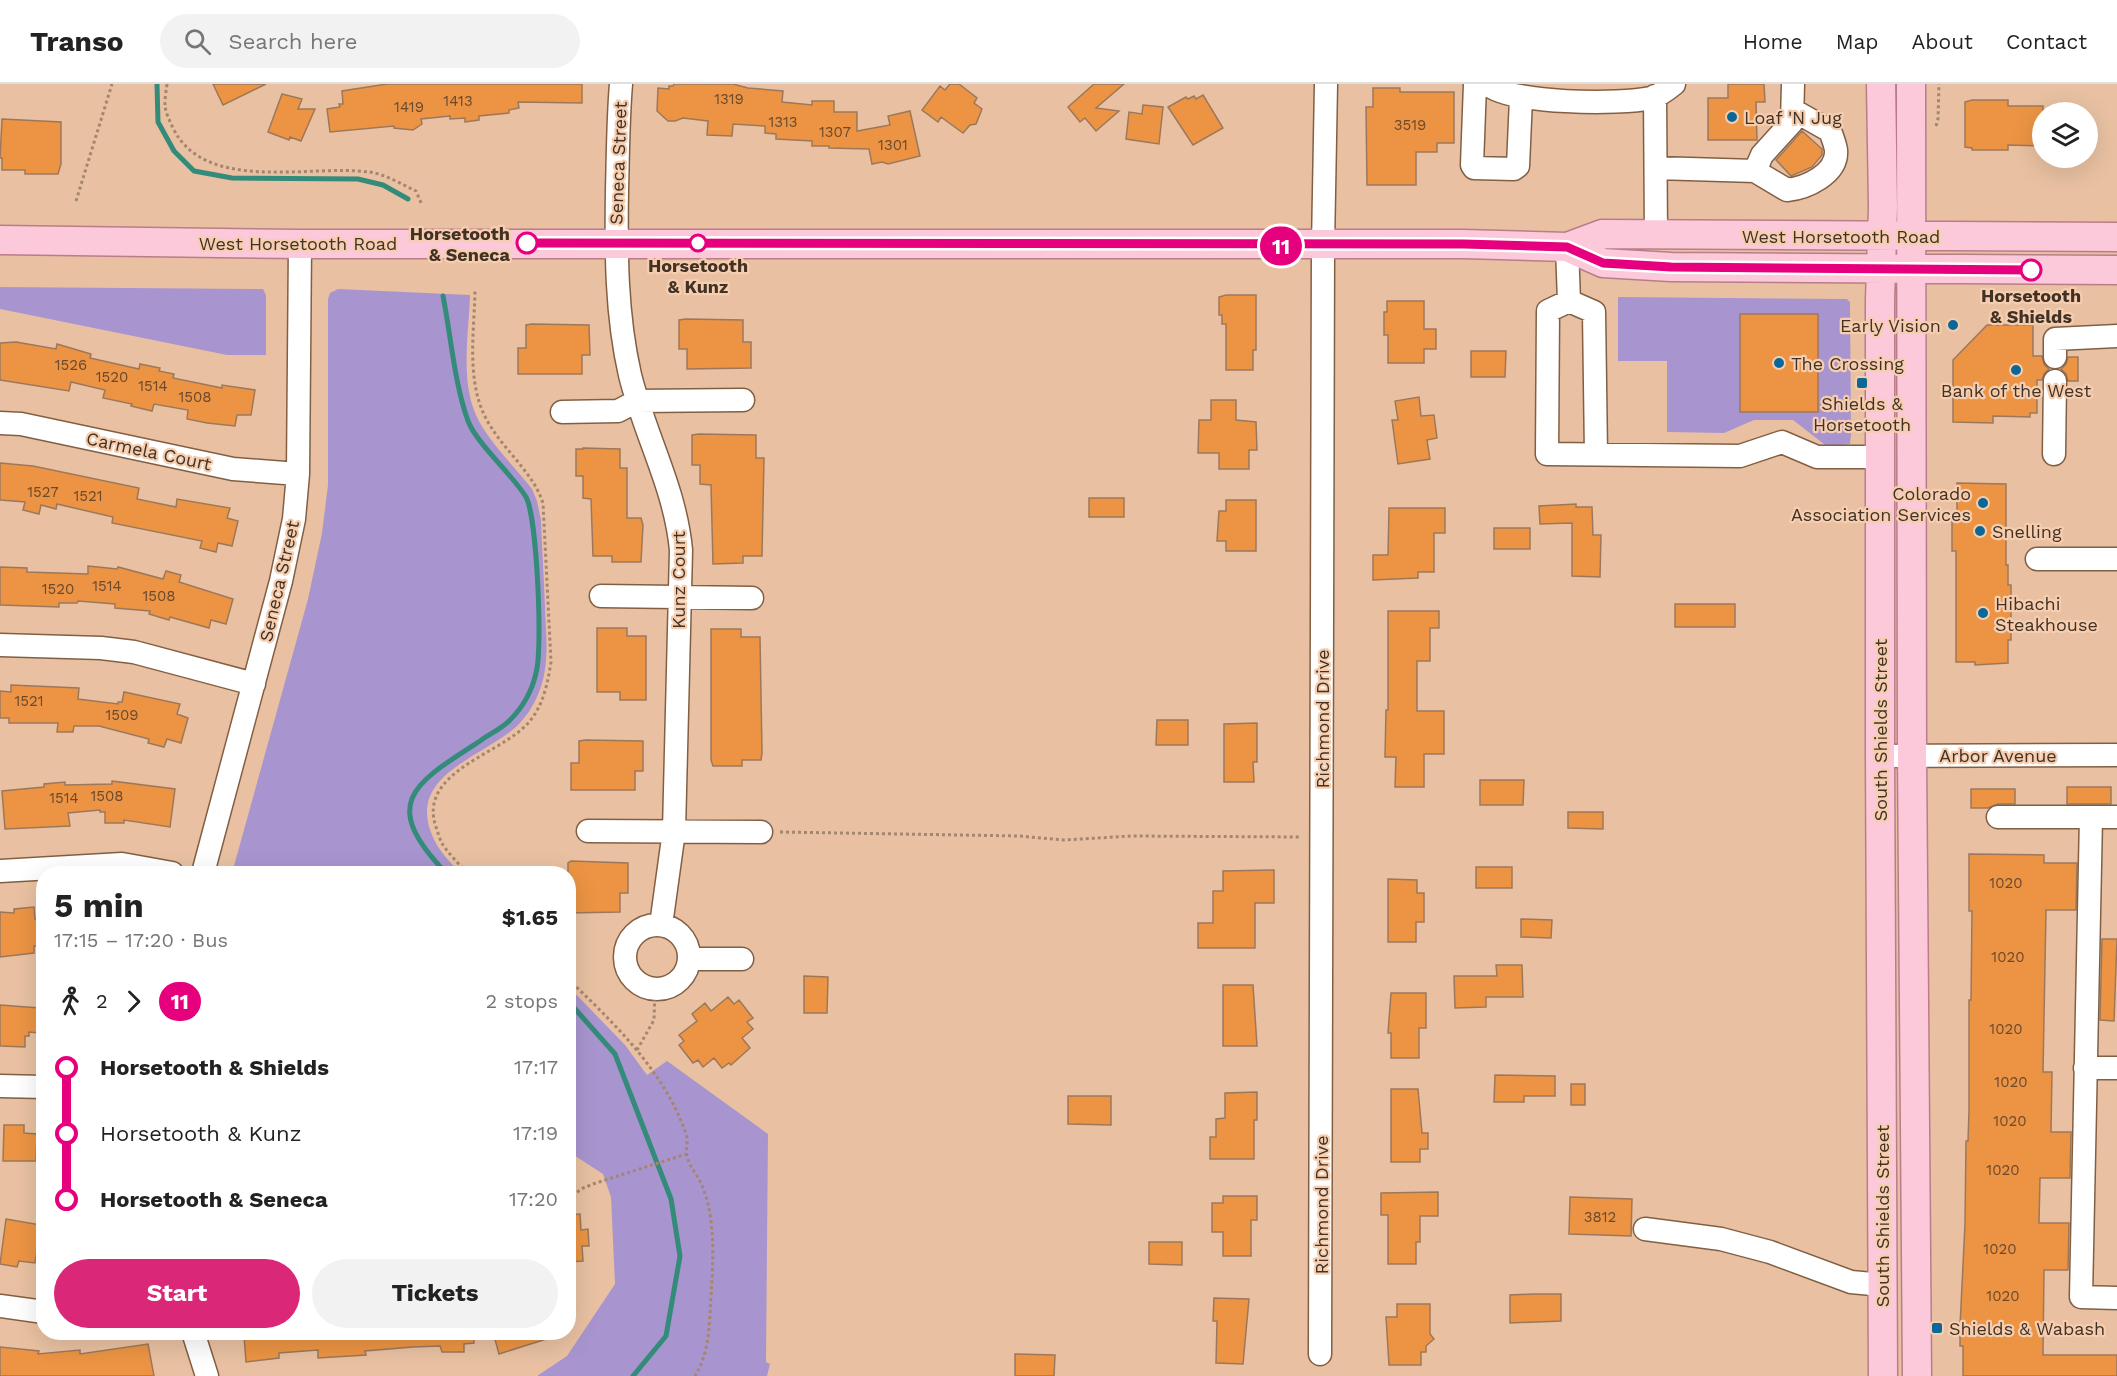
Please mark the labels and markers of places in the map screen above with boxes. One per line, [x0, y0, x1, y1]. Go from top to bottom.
place label: Loaf 'N Jug [1744, 107, 1842, 128]
marker: Loaf 'N Jug [1725, 110, 1739, 124]
place label: Horsetooth & Seneca [410, 223, 511, 265]
marker: Horsetooth & Seneca [516, 232, 538, 254]
marker: Horsetooth & Kunz [689, 234, 707, 252]
place label: Horsetooth & Kunz [648, 255, 748, 297]
marker: Horsetooth & Shields [2020, 259, 2042, 281]
place label: Horsetooth & Shields [1981, 285, 2081, 327]
place label: Early Vision [1840, 315, 1941, 336]
marker: Early Vision [1946, 318, 1960, 332]
place label: The Crossing [1791, 353, 1904, 374]
marker: The Crossing [1772, 356, 1786, 370]
marker: Bank of the West [2009, 363, 2023, 377]
marker: Shields & Horsetooth [1855, 376, 1869, 390]
place label: Bank of the West [1941, 380, 2092, 401]
place label: Shields & Horsetooth [1813, 393, 1911, 435]
place label: Colorado Association Services [1791, 483, 1971, 525]
marker: Colorado Association Services [1976, 496, 1990, 510]
place label: Snelling [1992, 521, 2062, 542]
marker: Snelling [1973, 524, 1987, 538]
place label: Hibachi Steakhouse [1995, 593, 2098, 635]
marker: Hibachi Steakhouse [1976, 606, 1990, 620]
place label: Shields & Wabash [1949, 1318, 2105, 1339]
marker: Shields & Wabash [1930, 1321, 1944, 1335]

